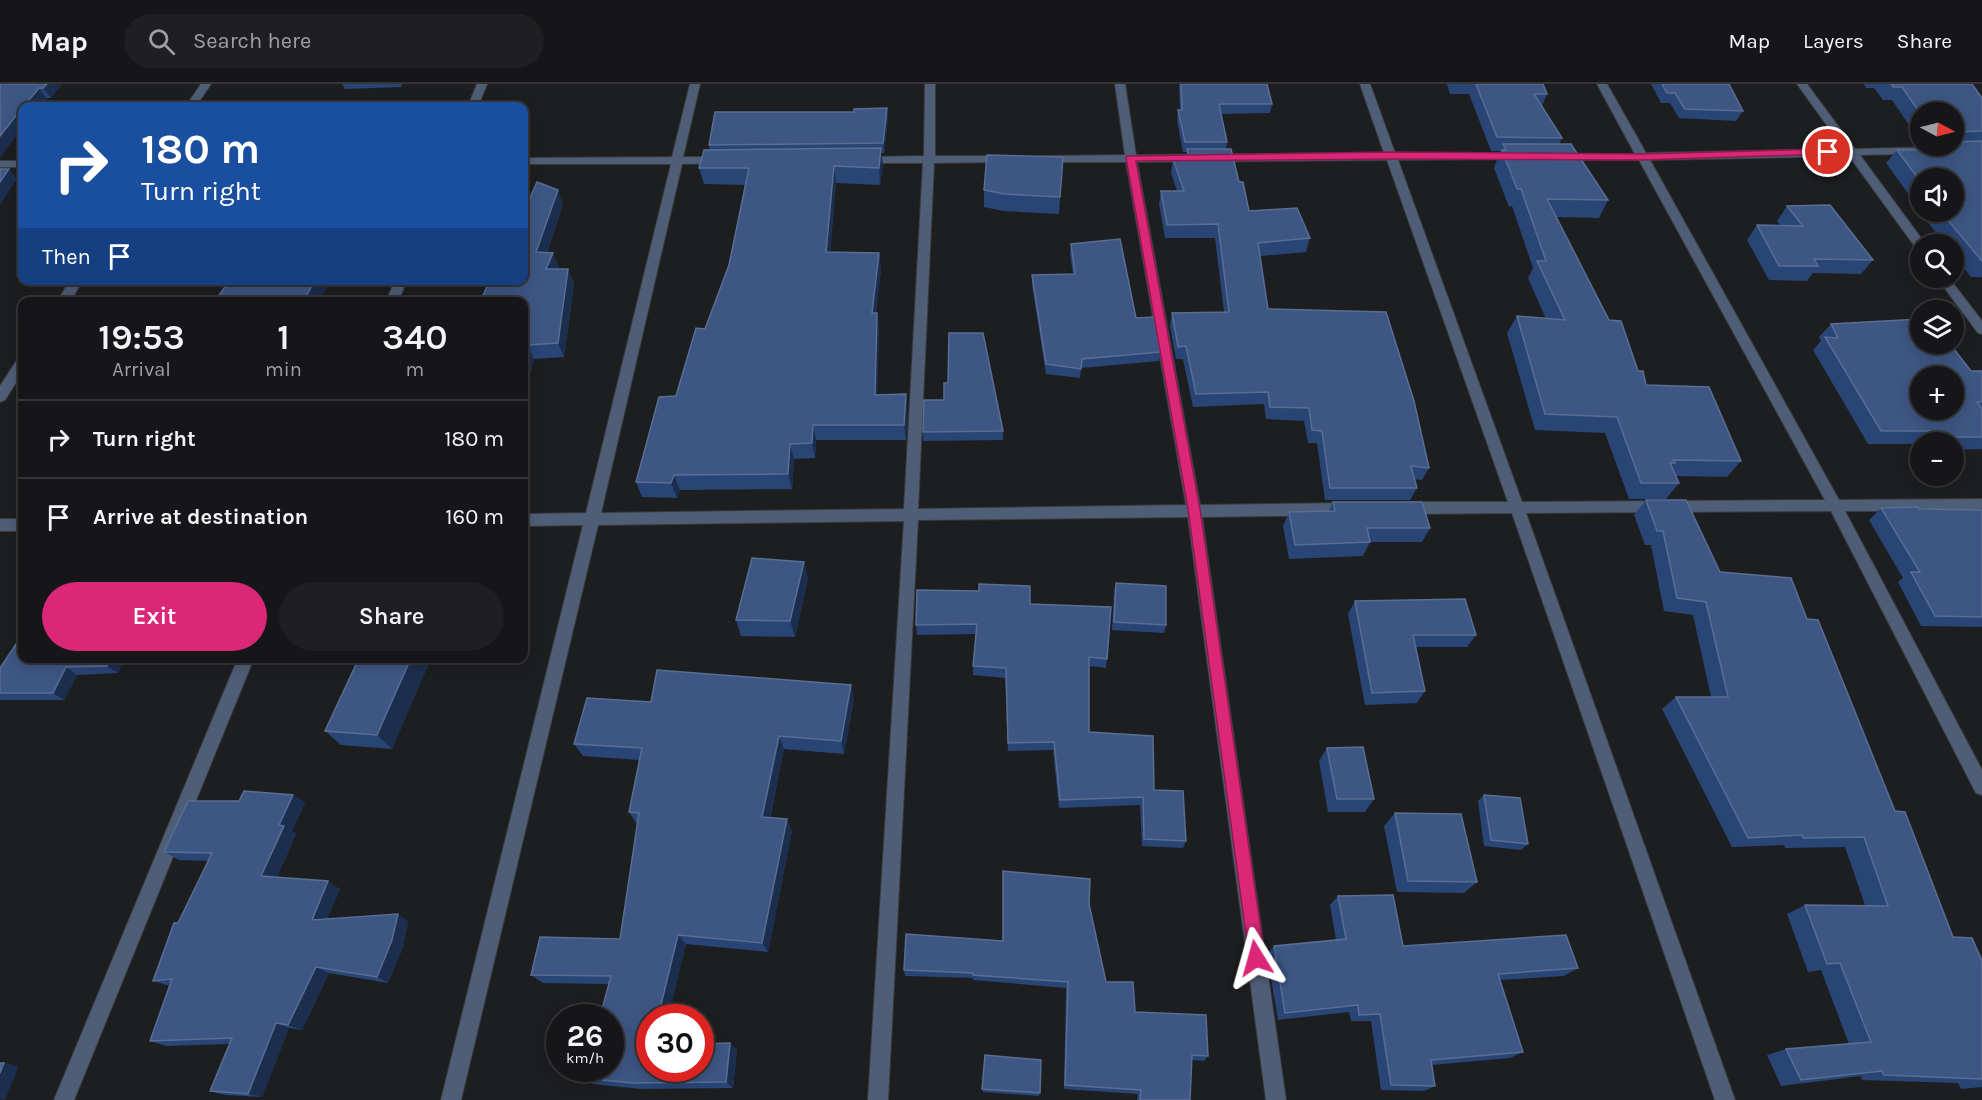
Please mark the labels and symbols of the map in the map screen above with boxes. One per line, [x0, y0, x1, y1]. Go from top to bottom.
north arrow [1910, 102, 1964, 156]
pin [1802, 126, 1853, 177]
position arrow [1224, 926, 1288, 990]
speed limit sign: 30 [636, 1004, 714, 1082]

